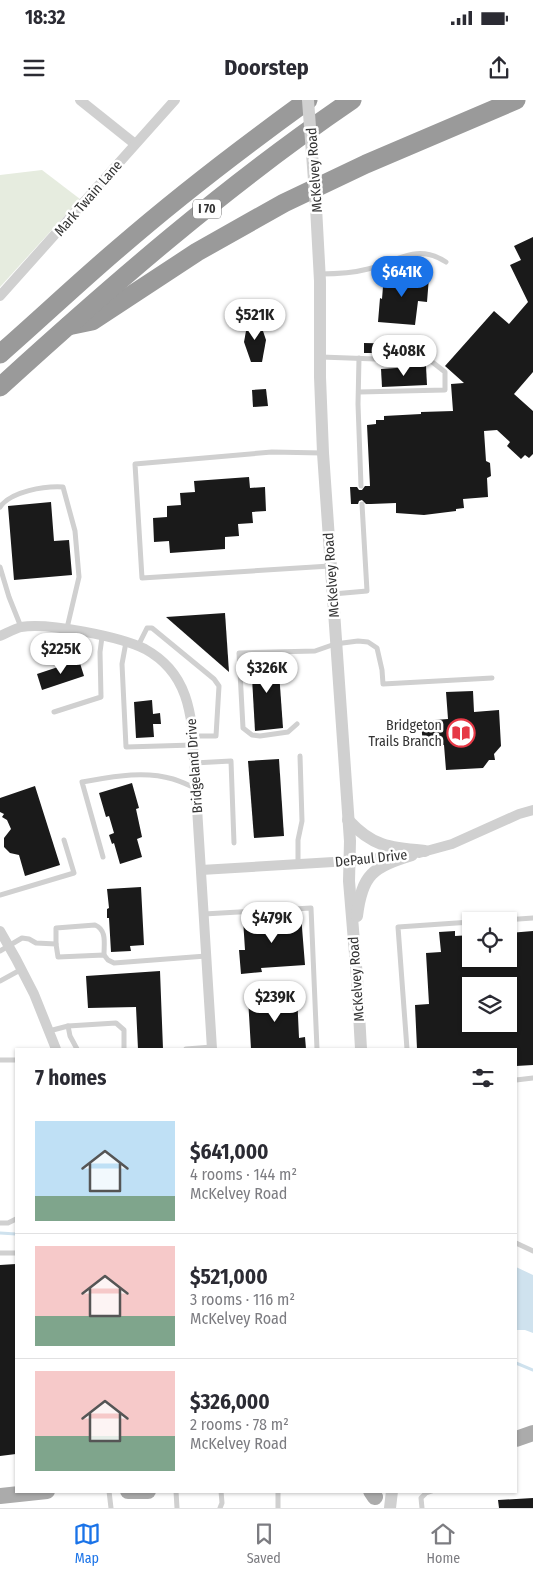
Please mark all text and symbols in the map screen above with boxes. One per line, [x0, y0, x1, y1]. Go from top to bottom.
text: 18:32 [25, 6, 65, 29]
icon: menu [20, 54, 48, 82]
text: Doorstep [224, 54, 309, 81]
icon: share [485, 54, 513, 82]
street label: McKelvey Road [303, 127, 326, 213]
street label: Mark Twain Lane [51, 157, 126, 240]
road number: I 70 [193, 200, 221, 218]
pin: $641K [367, 256, 437, 298]
text: $641K [382, 262, 422, 281]
pin: $521K [220, 298, 290, 341]
text: $521K [236, 305, 274, 324]
pin: $408K [369, 334, 439, 377]
text: $408K [383, 341, 425, 360]
street label: McKelvey Road [320, 532, 343, 618]
pin: $225K [26, 632, 96, 675]
text: $225K [41, 639, 81, 658]
pin: $326K [232, 652, 302, 694]
text: $326K [247, 658, 287, 677]
place label: Bridgeton Trails Branch [368, 717, 442, 750]
street label: Bridgeland Drive [183, 718, 206, 814]
library icon: Bridgeton Trails Branch [446, 718, 476, 748]
street label: DePaul Drive [334, 846, 408, 871]
pin: $479K [237, 902, 307, 944]
text: $479K [252, 908, 292, 927]
map controls [462, 912, 517, 1032]
button: locate [462, 912, 517, 967]
street label: McKelvey Road [345, 936, 368, 1022]
button: layers [462, 977, 517, 1032]
pin: $239K [240, 980, 310, 1023]
text: $239K [255, 987, 295, 1006]
icon: filters [469, 1064, 497, 1092]
text: 7 homes [35, 1065, 106, 1091]
text: $641,000 [190, 1139, 269, 1165]
icon: home [75, 1141, 135, 1201]
text: 4 rooms · 144 m² [190, 1165, 297, 1184]
text: McKelvey Road [190, 1184, 287, 1203]
text: $521,000 [190, 1264, 268, 1290]
icon: home [75, 1266, 135, 1326]
text: 3 rooms · 116 m² [190, 1290, 295, 1309]
text: McKelvey Road [190, 1309, 287, 1328]
text: $326,000 [190, 1389, 270, 1415]
icon: home [75, 1391, 135, 1451]
text: 2 rooms · 78 m² [190, 1415, 289, 1434]
text: McKelvey Road [190, 1434, 287, 1453]
tab: Map [73, 1520, 101, 1567]
tab: Saved [247, 1520, 281, 1567]
tab: Home [427, 1520, 460, 1567]

